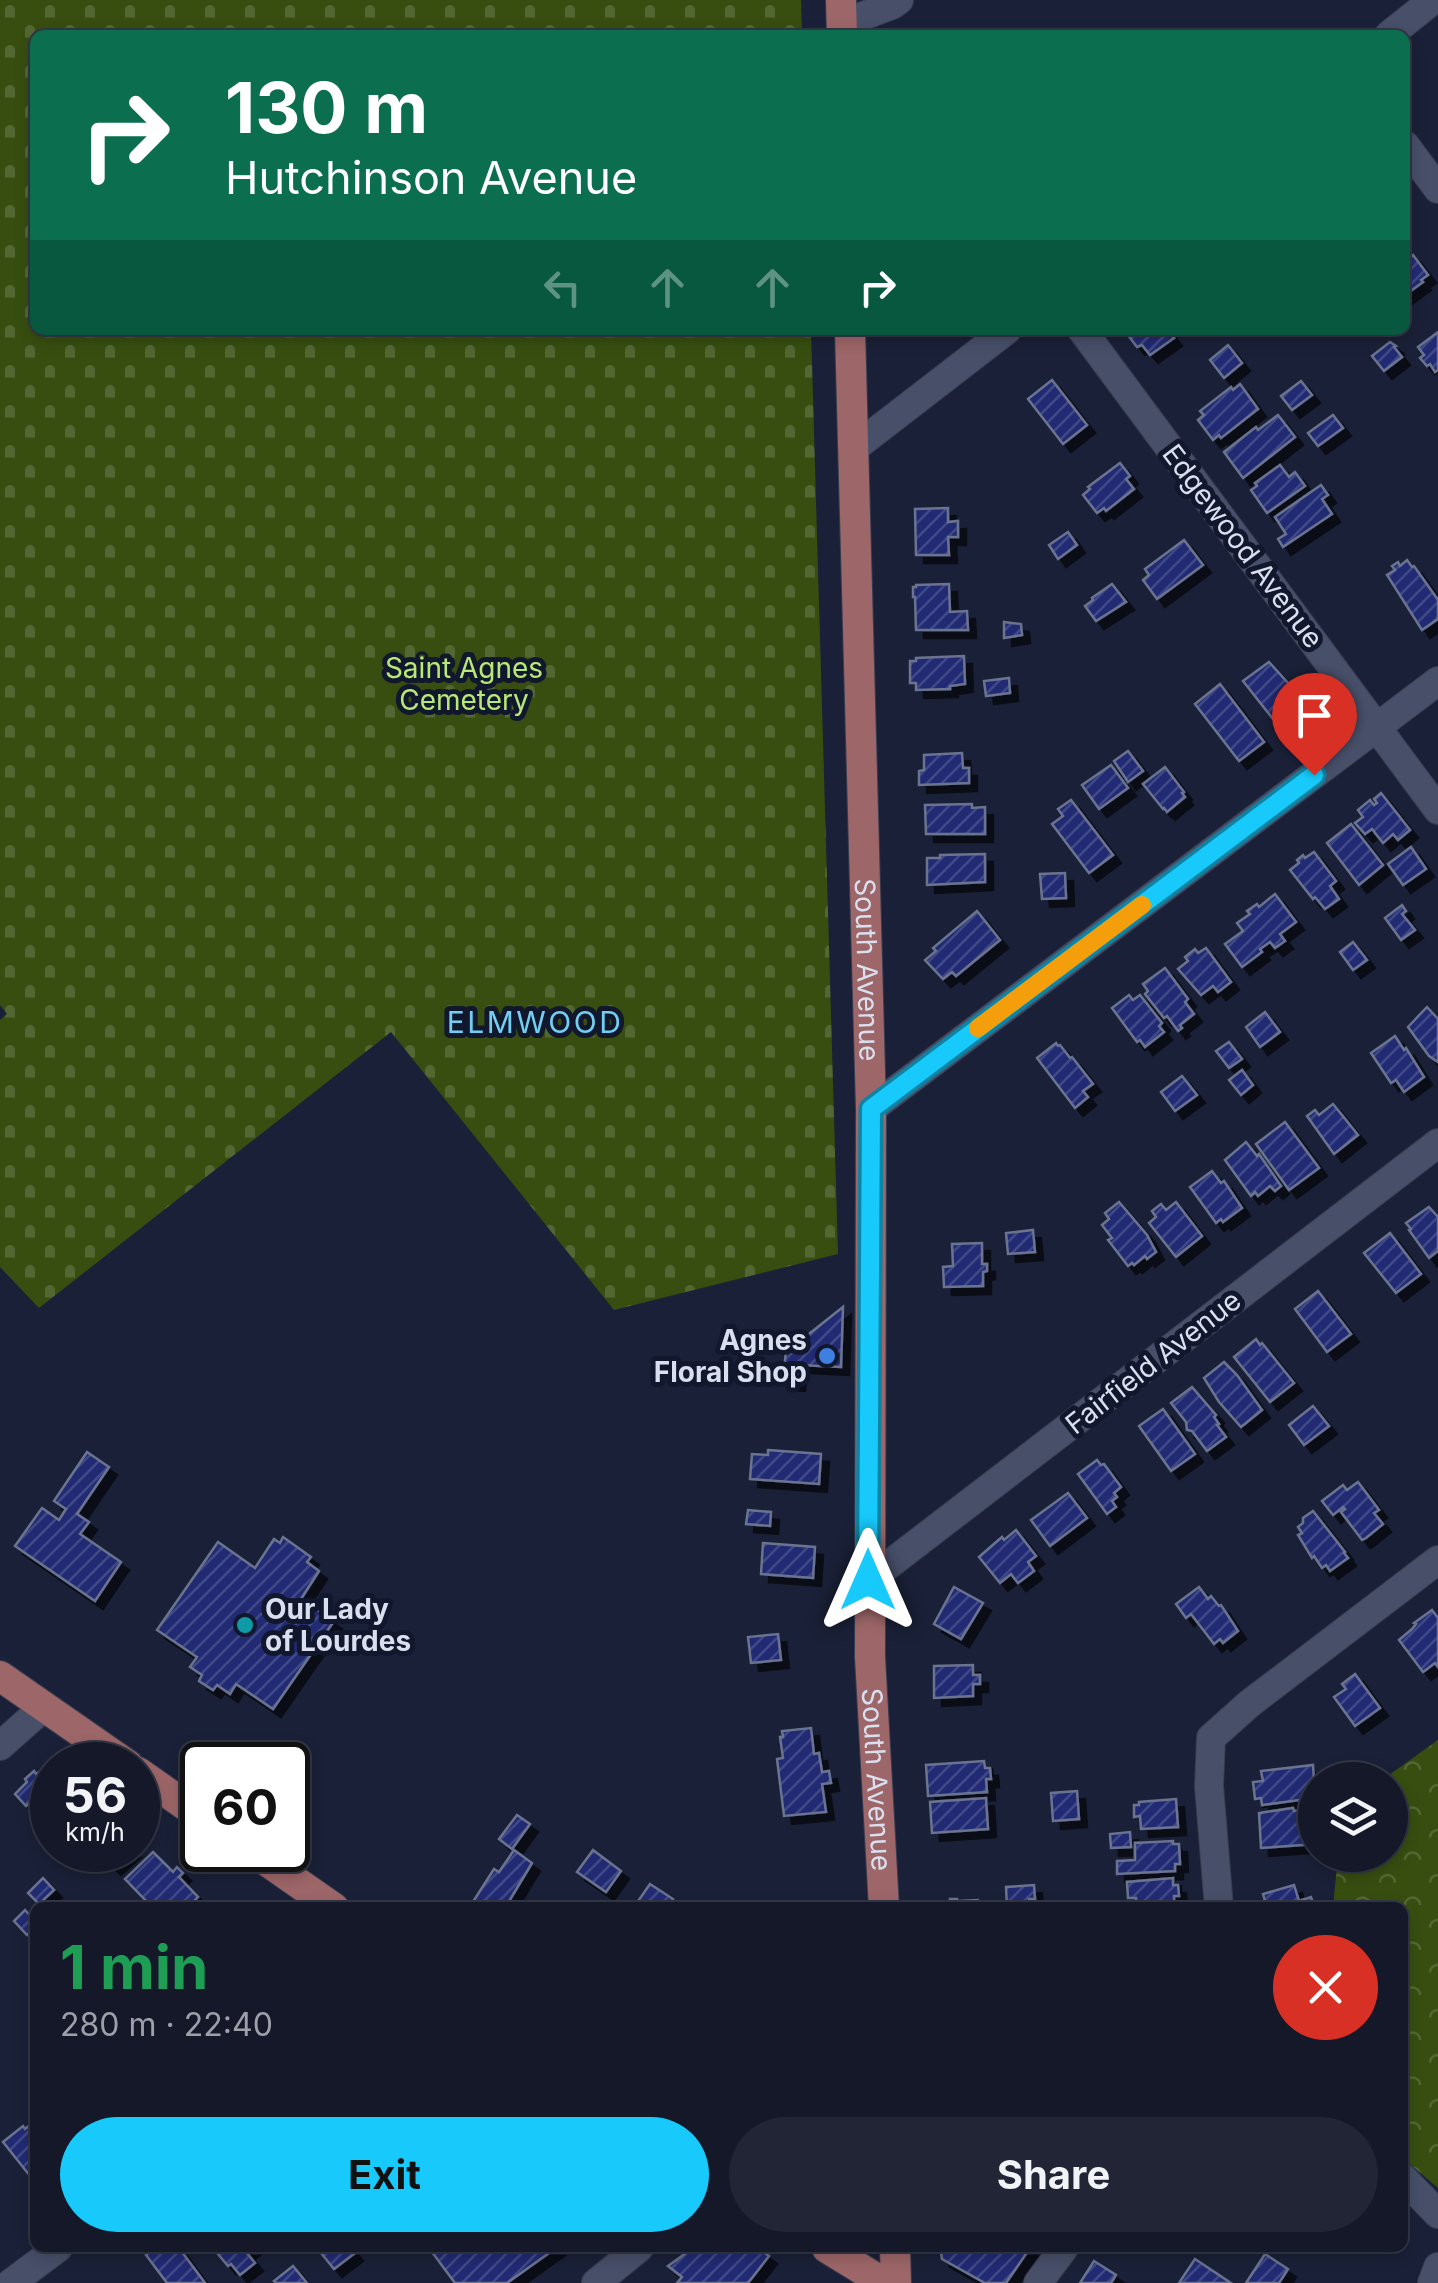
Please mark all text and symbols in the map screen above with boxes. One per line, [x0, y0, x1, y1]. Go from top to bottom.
text: 130 m [225, 65, 428, 150]
icon: right [60, 70, 190, 200]
text: Hutchinson Avenue [225, 150, 637, 205]
icon: left [535, 260, 590, 315]
icon: ahead [640, 260, 695, 315]
icon: ahead [745, 260, 800, 315]
icon: right [850, 260, 905, 315]
street label: Edgewood Avenue [1155, 437, 1331, 655]
park label: Saint Agnes Cemetery [385, 651, 543, 717]
pin [1272, 673, 1357, 776]
icon: arrive [1287, 688, 1342, 743]
street label: South Avenue [848, 878, 887, 1062]
district label: ELMWOOD [447, 1004, 623, 1040]
street label: Fairfield Avenue [1059, 1283, 1247, 1441]
place label: Agnes Floral Shop [654, 1323, 807, 1389]
marker: Agnes Floral Shop [816, 1345, 838, 1367]
position arrow [816, 1528, 920, 1632]
place label: Our Lady of Lourdes [265, 1592, 411, 1658]
marker: Our Lady of Lourdes [234, 1614, 256, 1636]
street label: South Avenue [855, 1687, 899, 1872]
speed limit sign: 60 [180, 1742, 310, 1872]
map controls [1298, 1762, 1408, 1872]
button: layers [1298, 1762, 1408, 1872]
text: 56 [63, 1765, 127, 1825]
text: km/h [65, 1817, 125, 1847]
text: 1 min [60, 1931, 208, 2003]
button: close [1273, 1935, 1378, 2040]
text: 280 m · 22:40 [60, 2005, 273, 2044]
button: Exit [60, 2117, 709, 2232]
button: Share [729, 2117, 1378, 2232]

